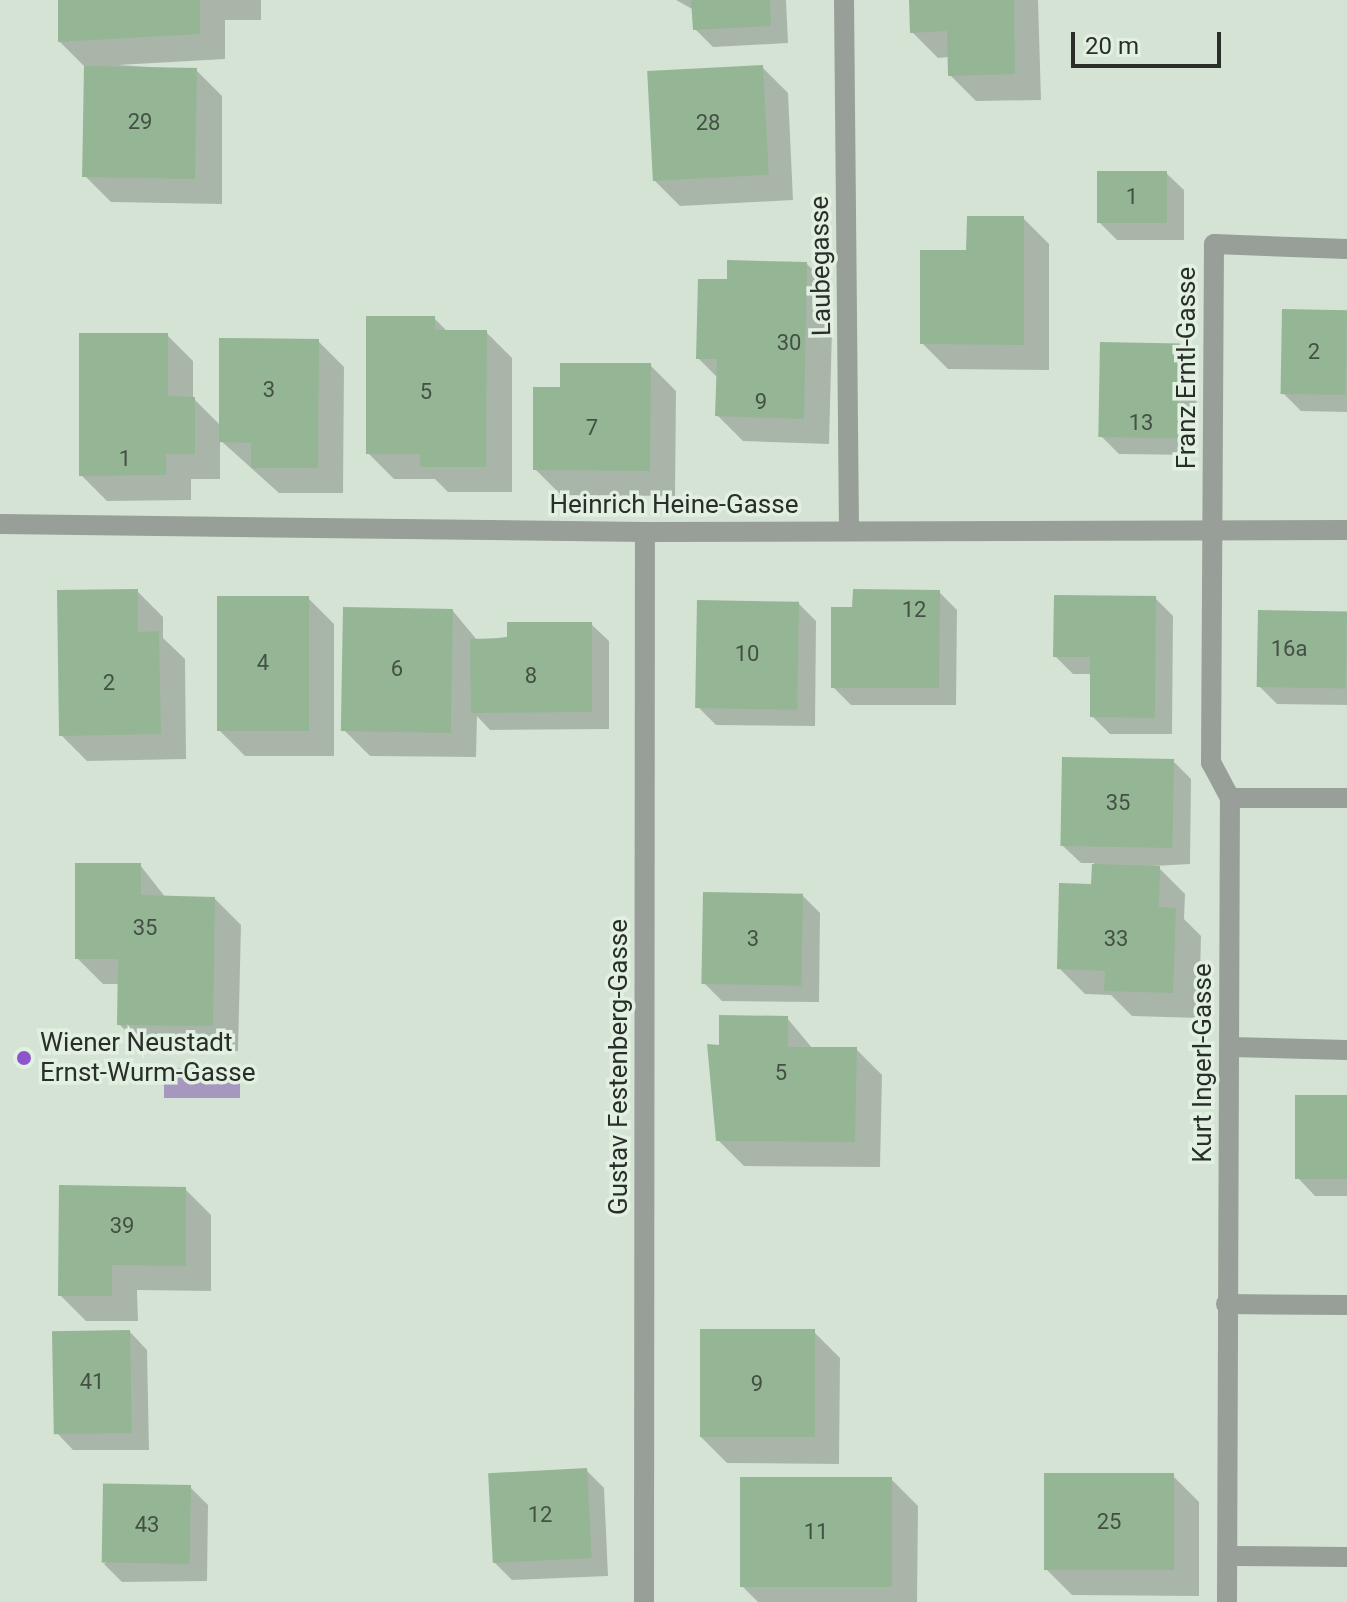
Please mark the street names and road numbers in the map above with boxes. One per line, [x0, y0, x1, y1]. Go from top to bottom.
street label: Laubegasse [804, 196, 838, 336]
street label: Franz Erntl-Gasse [1171, 267, 1203, 469]
street label: Heinrich Heine-Gasse [550, 489, 798, 521]
street label: Gustav Festenberg-Gasse [603, 919, 635, 1215]
street label: Kurt Ingerl-Gasse [1187, 963, 1219, 1163]

